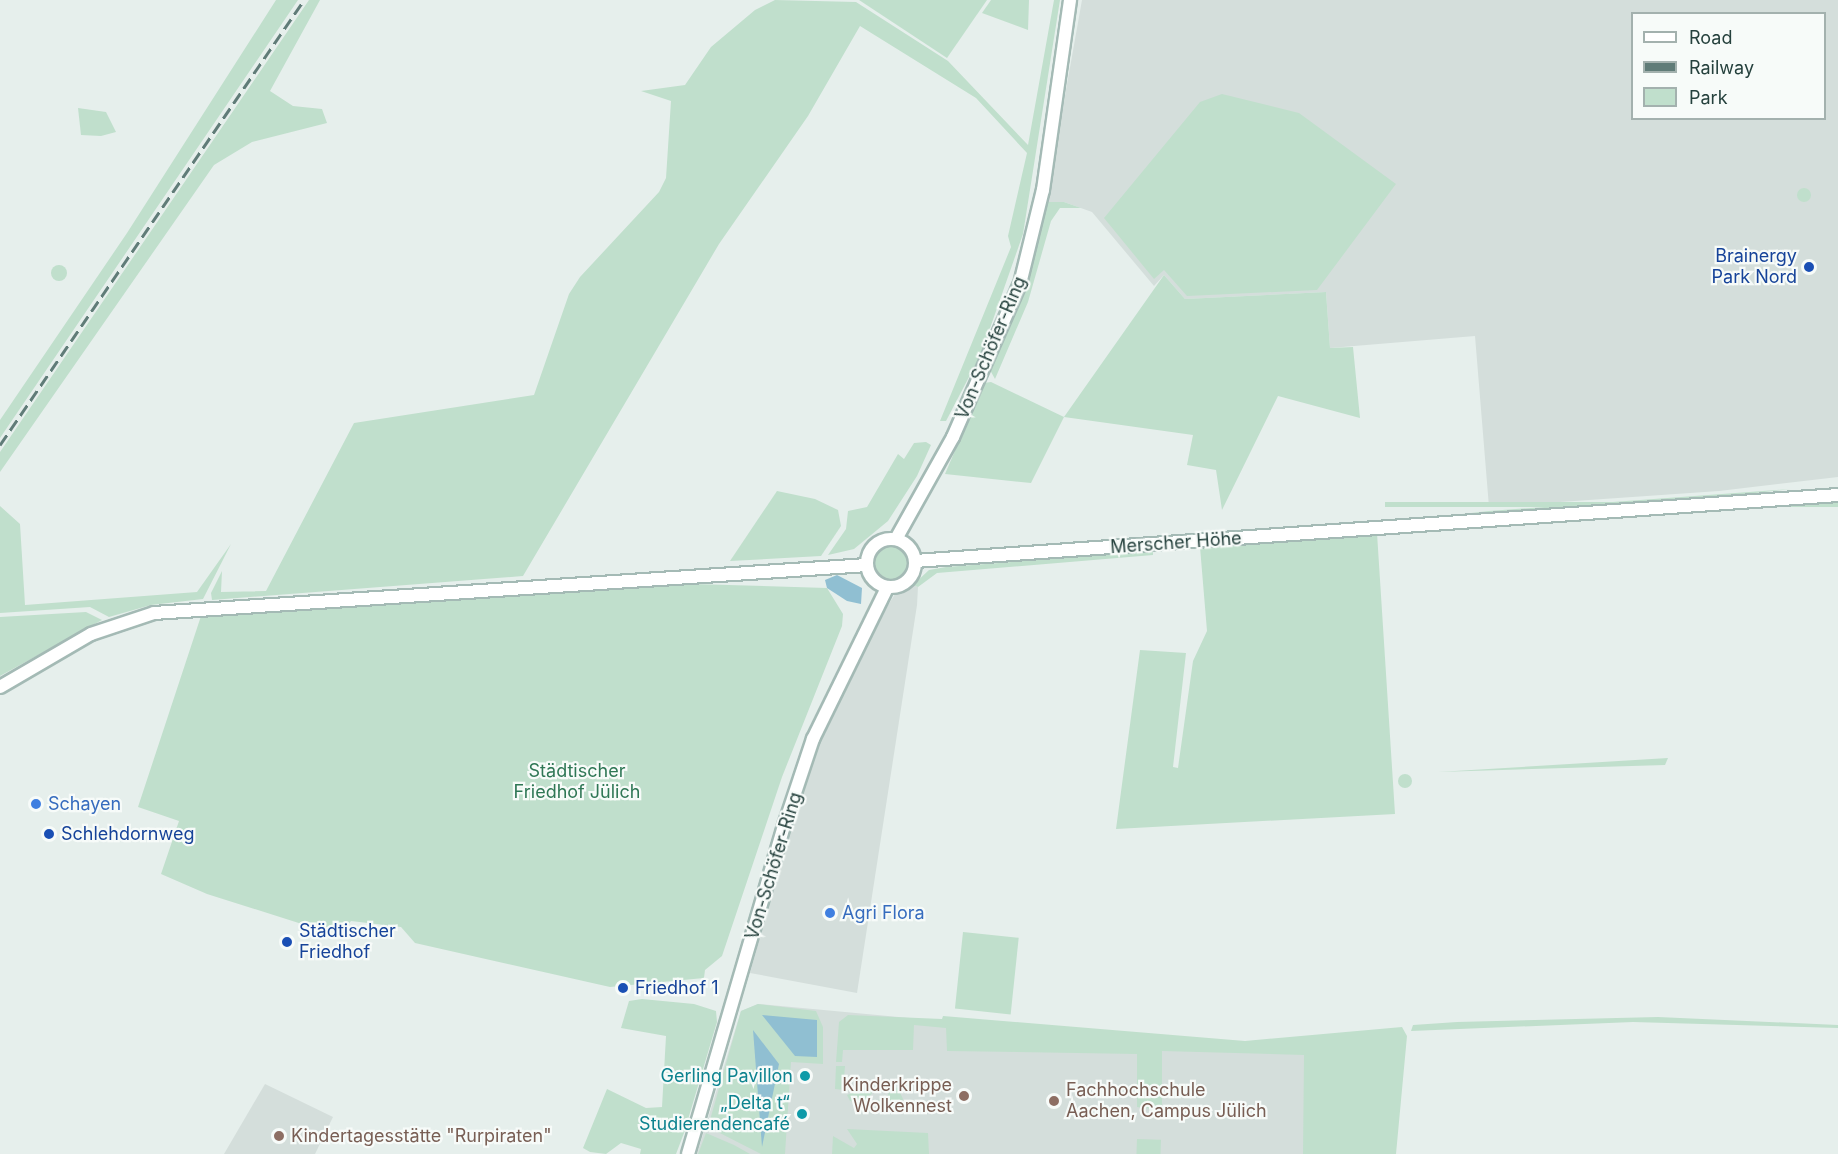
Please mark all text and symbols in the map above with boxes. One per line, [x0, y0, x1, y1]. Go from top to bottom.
legend [1631, 12, 1826, 120]
text: Road [1689, 27, 1732, 48]
text: Railway [1689, 57, 1754, 78]
text: Park [1689, 87, 1728, 108]
place label: Brainergy Park Nord [1712, 246, 1797, 288]
marker: Brainergy Park Nord [1802, 260, 1816, 274]
street label: Von-Schöfer-Ring [951, 273, 1031, 423]
street label: Merscher Höhe [1110, 528, 1242, 558]
park label: Städtischer Friedhof Jülich [514, 761, 640, 804]
street label: Von-Schöfer-Ring [741, 790, 807, 942]
place label: Schayen [48, 793, 121, 815]
marker: Schayen [29, 797, 43, 811]
place label: Schlehdornweg [61, 823, 194, 845]
marker: Schlehdornweg [42, 827, 56, 841]
place label: Agri Flora [842, 902, 925, 924]
marker: Agri Flora [823, 906, 837, 920]
place label: Städtischer Friedhof [299, 921, 396, 964]
marker: Städtischer Friedhof [280, 935, 294, 949]
place label: Friedhof 1 [635, 977, 719, 999]
marker: Friedhof 1 [616, 981, 630, 995]
place label: Gerling Pavillon [661, 1065, 793, 1087]
marker: Gerling Pavillon [798, 1069, 812, 1083]
place label: Kinderkrippe Wolkennest [842, 1075, 952, 1118]
place label: Fachhochschule Aachen, Campus Jülich [1066, 1080, 1267, 1122]
marker: Kinderkrippe Wolkennest [957, 1089, 971, 1103]
place label: „Delta t“ Studierendencafé [639, 1093, 790, 1136]
marker: Fachhochschule Aachen, Campus Jülich [1047, 1094, 1061, 1108]
marker: „Delta t“ Studierendencafé [795, 1107, 809, 1121]
place label: Kindertagesstätte "Rurpiraten" [291, 1125, 552, 1147]
marker: Kindertagesstätte "Rurpiraten" [272, 1129, 286, 1143]

